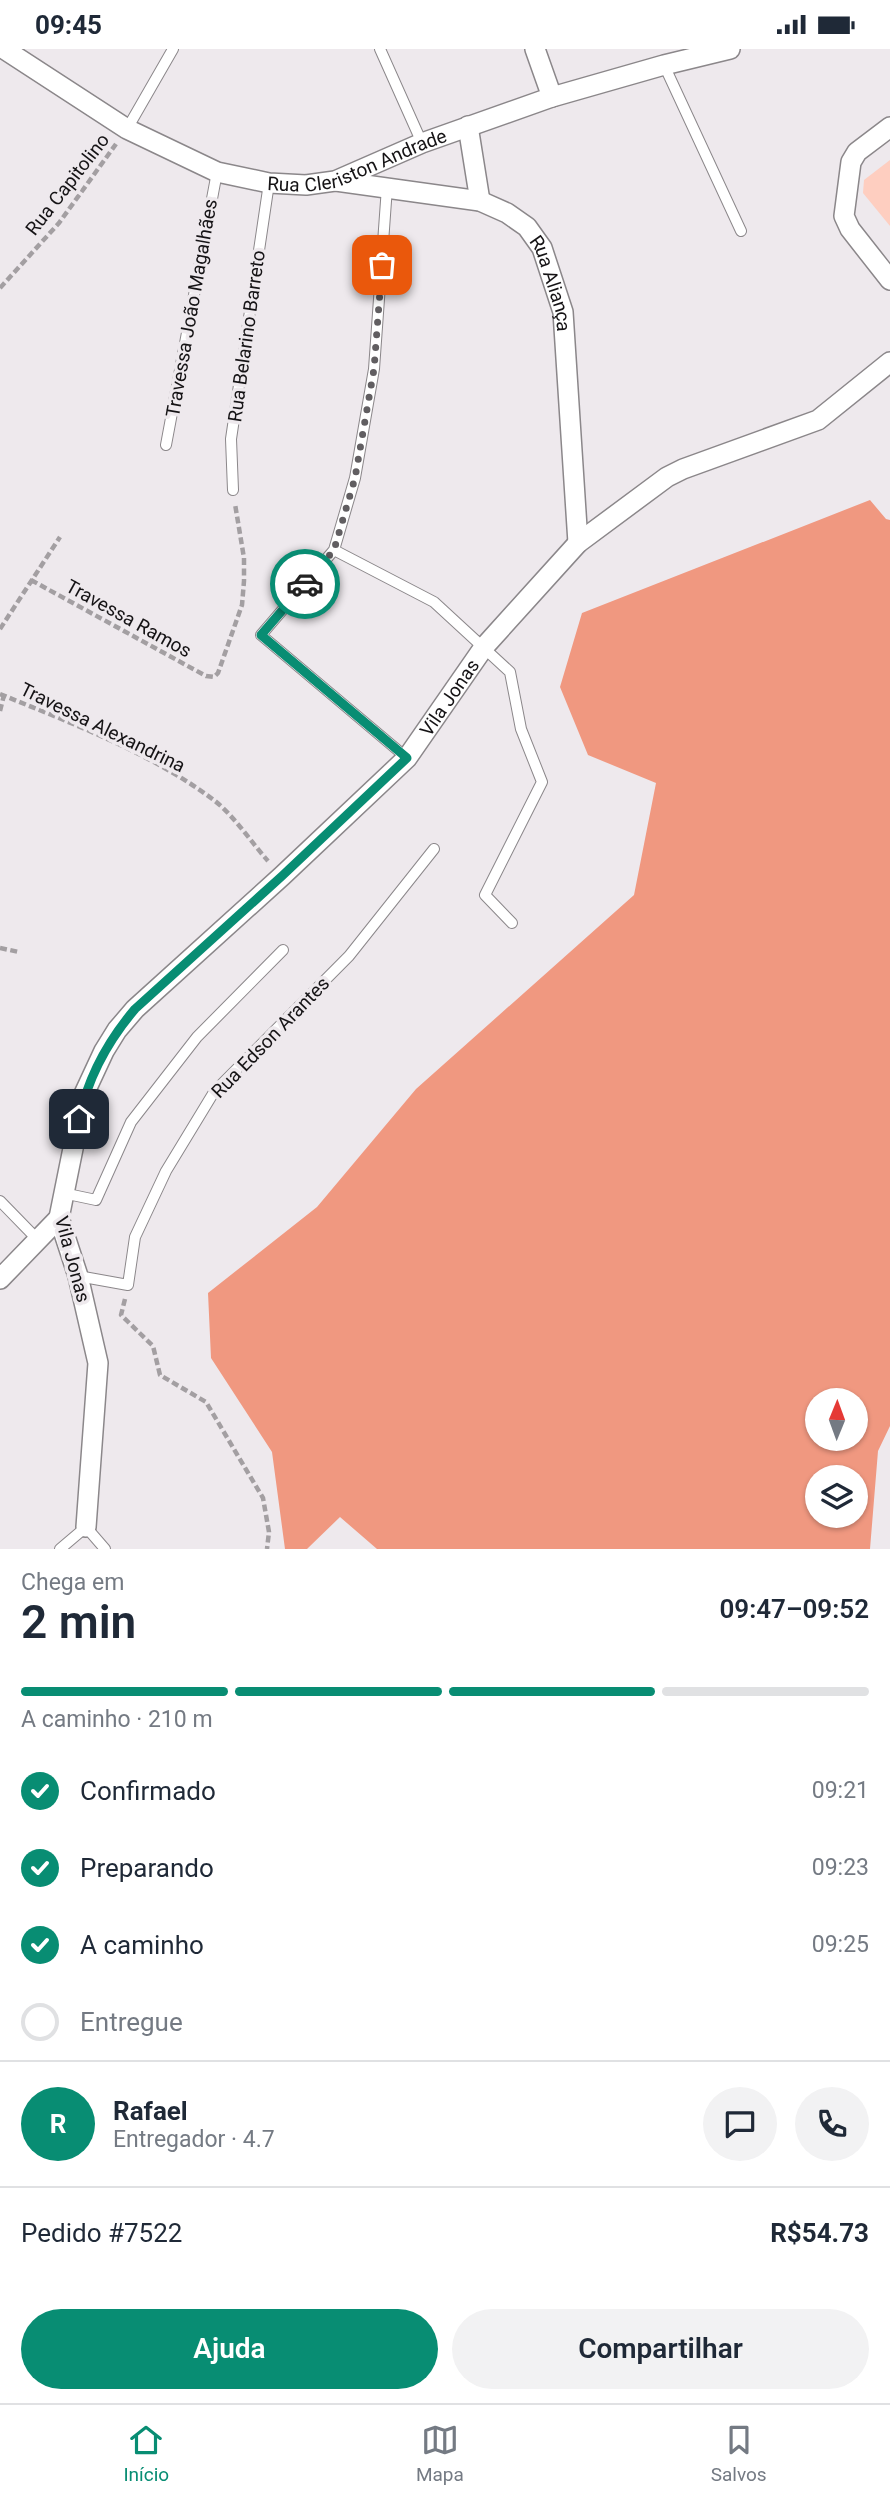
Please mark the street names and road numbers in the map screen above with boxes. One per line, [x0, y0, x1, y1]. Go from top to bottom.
street label: Rua Cleriston Andrade [267, 124, 450, 197]
street label: Rua Capitolino [21, 129, 114, 240]
street label: Travessa João Magalhães [161, 197, 222, 419]
street label: Rua Aliança [525, 231, 575, 332]
street label: Rua Belarino Barreto [223, 249, 270, 423]
street label: Travessa Ramos [62, 574, 196, 662]
street label: Vila Jonas [415, 655, 484, 740]
street label: Travessa Alexandrina [17, 678, 189, 777]
street label: Rua Edson Arantes [207, 972, 334, 1103]
street label: Vila Jonas [50, 1213, 95, 1305]

